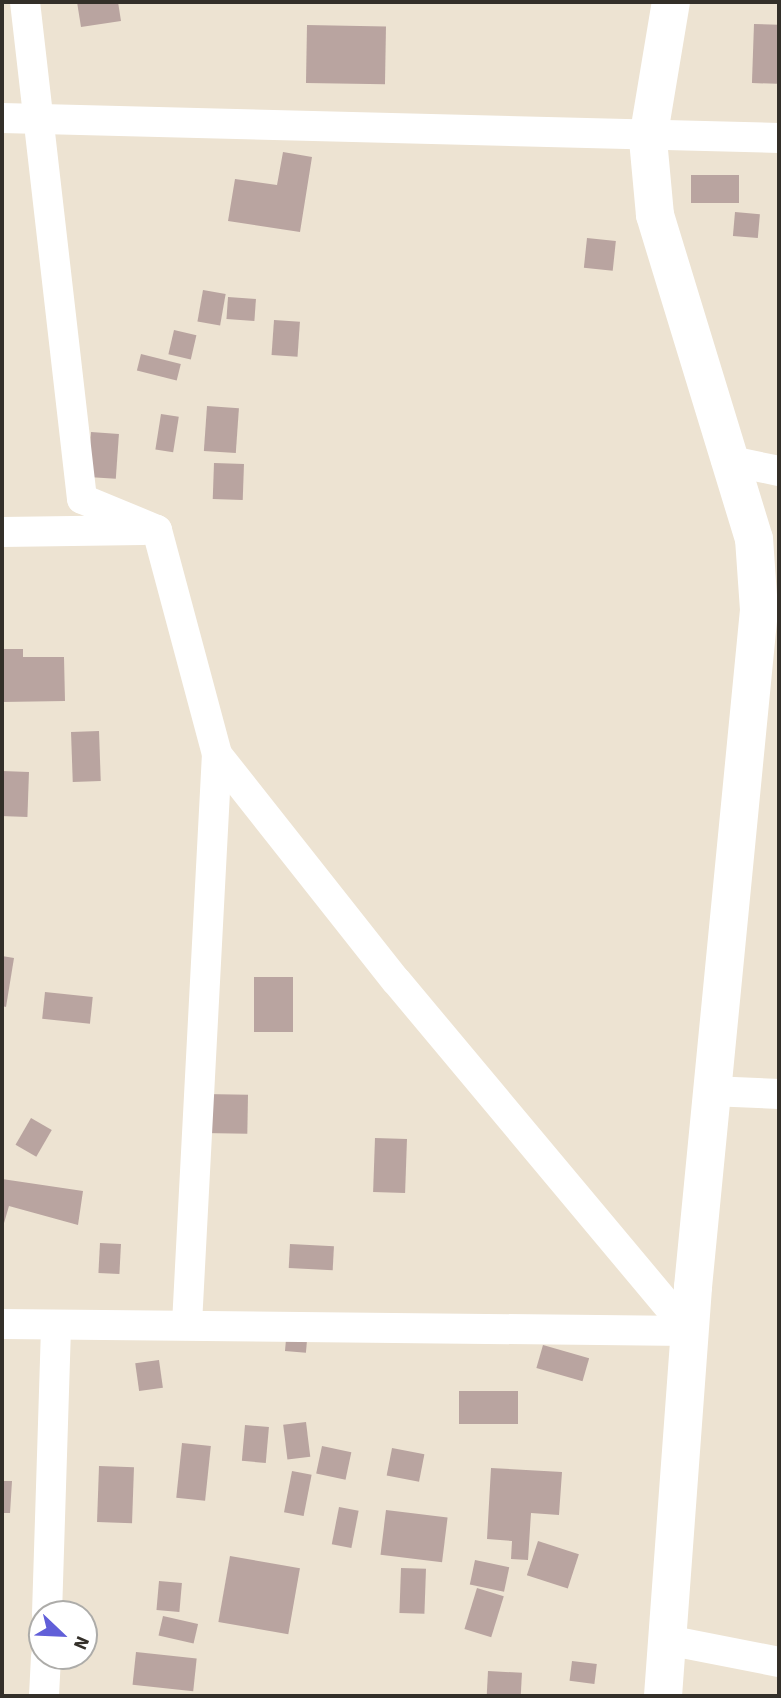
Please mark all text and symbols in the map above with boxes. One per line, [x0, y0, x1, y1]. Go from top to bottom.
north arrow [28, 1600, 98, 1670]
text: N [66, 1632, 96, 1654]

